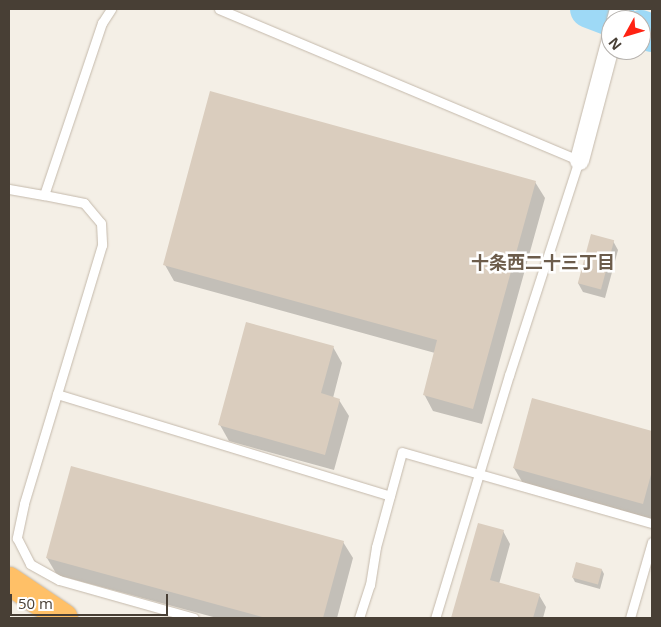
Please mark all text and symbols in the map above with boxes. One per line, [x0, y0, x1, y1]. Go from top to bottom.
north arrow [601, 10, 651, 60]
text: N [604, 34, 626, 55]
district label: 十条西二十三丁目 [471, 251, 615, 273]
scale bar [12, 584, 170, 616]
text: 50 m [18, 593, 53, 613]

